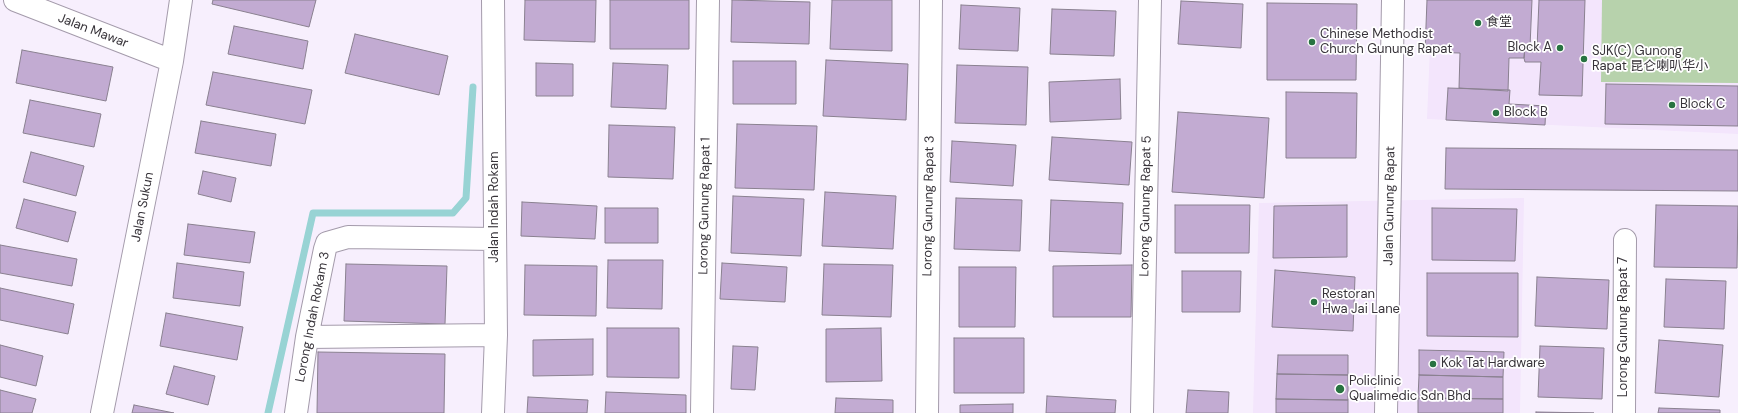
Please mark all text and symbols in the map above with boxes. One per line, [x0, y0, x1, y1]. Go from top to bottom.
street label: Jalan Mawar [56, 10, 130, 52]
place label: 食堂 [1486, 15, 1512, 31]
marker: 食堂 [1473, 18, 1483, 28]
place label: Chinese Methodist Church Gunung Rapat [1320, 27, 1452, 58]
marker: Chinese Methodist Church Gunung Rapat [1307, 37, 1317, 47]
place label: Block A [1507, 40, 1552, 56]
marker: Block A [1555, 43, 1565, 53]
place label: SJK(C) Gunong Rapat 昆仑喇叭华小 [1592, 44, 1708, 75]
marker: SJK(C) Gunong Rapat 昆仑喇叭华小 [1579, 54, 1589, 64]
place label: Block C [1680, 97, 1725, 113]
marker: Block C [1667, 100, 1677, 110]
place label: Block B [1504, 105, 1548, 121]
marker: Block B [1491, 108, 1501, 118]
street label: Lorong Gunung Rapat 3 [920, 135, 938, 277]
street label: Lorong Gunung Rapat 5 [1137, 135, 1155, 277]
street label: Lorong Gunung Rapat 1 [696, 137, 714, 275]
street label: Jalan Gunung Rapat [1381, 146, 1399, 266]
street label: Jalan Indah Rokam [487, 151, 503, 263]
street label: Jalan Sukun [129, 171, 157, 243]
street label: Lorong Indah Rokam 3 [293, 250, 333, 384]
street label: Lorong Gunung Rapat 7 [1616, 257, 1632, 397]
place label: Restoran Hwa Jai Lane [1322, 287, 1400, 318]
marker: Restoran Hwa Jai Lane [1309, 297, 1319, 307]
place label: Kok Tat Hardware [1441, 356, 1545, 372]
marker: Kok Tat Hardware [1428, 359, 1438, 369]
place label: Policlinic Qualimedic Sdn Bhd [1349, 374, 1471, 405]
marker: Policlinic Qualimedic Sdn Bhd [1334, 383, 1346, 395]

